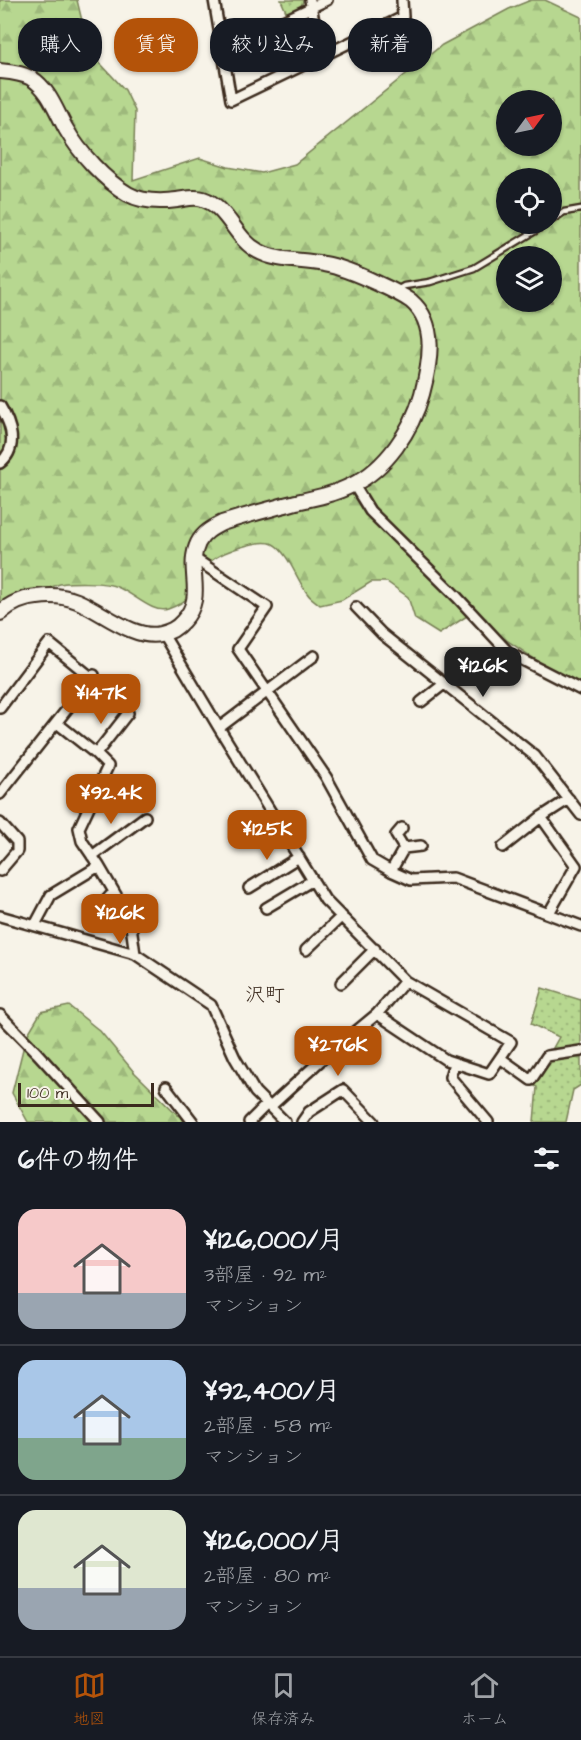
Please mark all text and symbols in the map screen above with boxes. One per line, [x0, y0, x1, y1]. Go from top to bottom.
chip: 購入 [18, 18, 102, 72]
chip: 賃貸 [114, 18, 198, 72]
chip: 絞り込み [210, 18, 336, 72]
chip: 新着 [348, 18, 432, 72]
north arrow [496, 90, 562, 156]
map controls [496, 90, 562, 312]
button: locate [496, 168, 562, 234]
button: layers [496, 246, 562, 312]
pin: ¥126K [441, 647, 525, 698]
text: ¥126K [458, 652, 508, 680]
pin: ¥147K [59, 674, 143, 725]
text: ¥147K [75, 679, 127, 707]
pin: ¥92.4K [62, 774, 160, 825]
text: ¥92.4K [80, 779, 142, 807]
pin: ¥125K [225, 810, 309, 861]
text: ¥125K [242, 815, 292, 843]
pin: ¥126K [78, 894, 162, 945]
text: ¥126K [95, 899, 145, 927]
district label: 沢町 [245, 981, 285, 1009]
pin: ¥276K [296, 1026, 380, 1077]
text: ¥276K [308, 1031, 368, 1059]
scale bar [18, 1080, 154, 1108]
text: 100 m [27, 1082, 68, 1104]
text: 6件の物件 [18, 1142, 138, 1178]
icon: filters [530, 1142, 563, 1175]
text: ¥126,000/月 [204, 1222, 344, 1258]
icon: home [66, 1233, 138, 1305]
text: 3部屋 · 92 m² [204, 1261, 327, 1289]
text: マンション [204, 1292, 303, 1320]
text: ¥92,400/月 [204, 1373, 341, 1409]
icon: home [66, 1384, 138, 1456]
text: 2部屋 · 58 m² [204, 1412, 332, 1440]
text: マンション [204, 1443, 303, 1471]
text: ¥126,000/月 [204, 1523, 344, 1559]
icon: home [66, 1534, 138, 1606]
text: 2部屋 · 80 m² [204, 1562, 331, 1590]
text: マンション [204, 1593, 303, 1621]
tab: 地図 [73, 1669, 106, 1730]
tab: 保存済み [251, 1669, 315, 1730]
tab: ホーム [461, 1669, 508, 1730]

